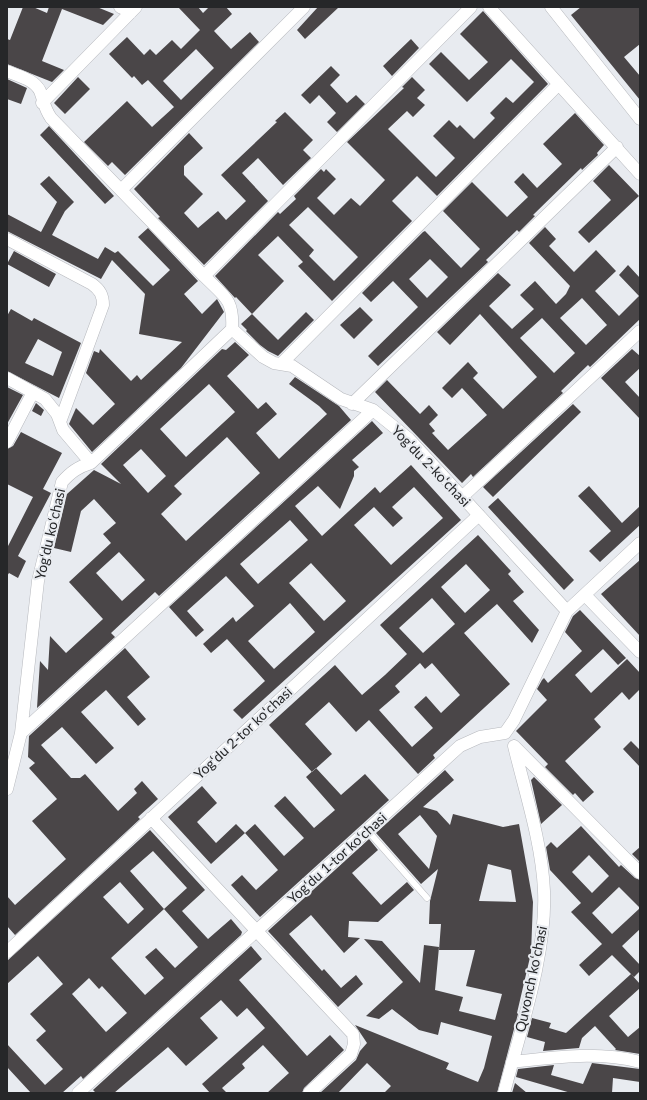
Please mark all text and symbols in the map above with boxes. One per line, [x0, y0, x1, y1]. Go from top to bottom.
street label: Yogʻdu 2-koʻchasi [388, 421, 474, 510]
street label: Yogʻdu koʻchasi [31, 487, 68, 581]
street label: Yogʻdu 2-tor koʻchasi [190, 683, 295, 782]
street label: Yogʻdu 1-tor koʻchasi [284, 809, 390, 907]
street label: Quvonch koʻchasi [511, 924, 550, 1034]

